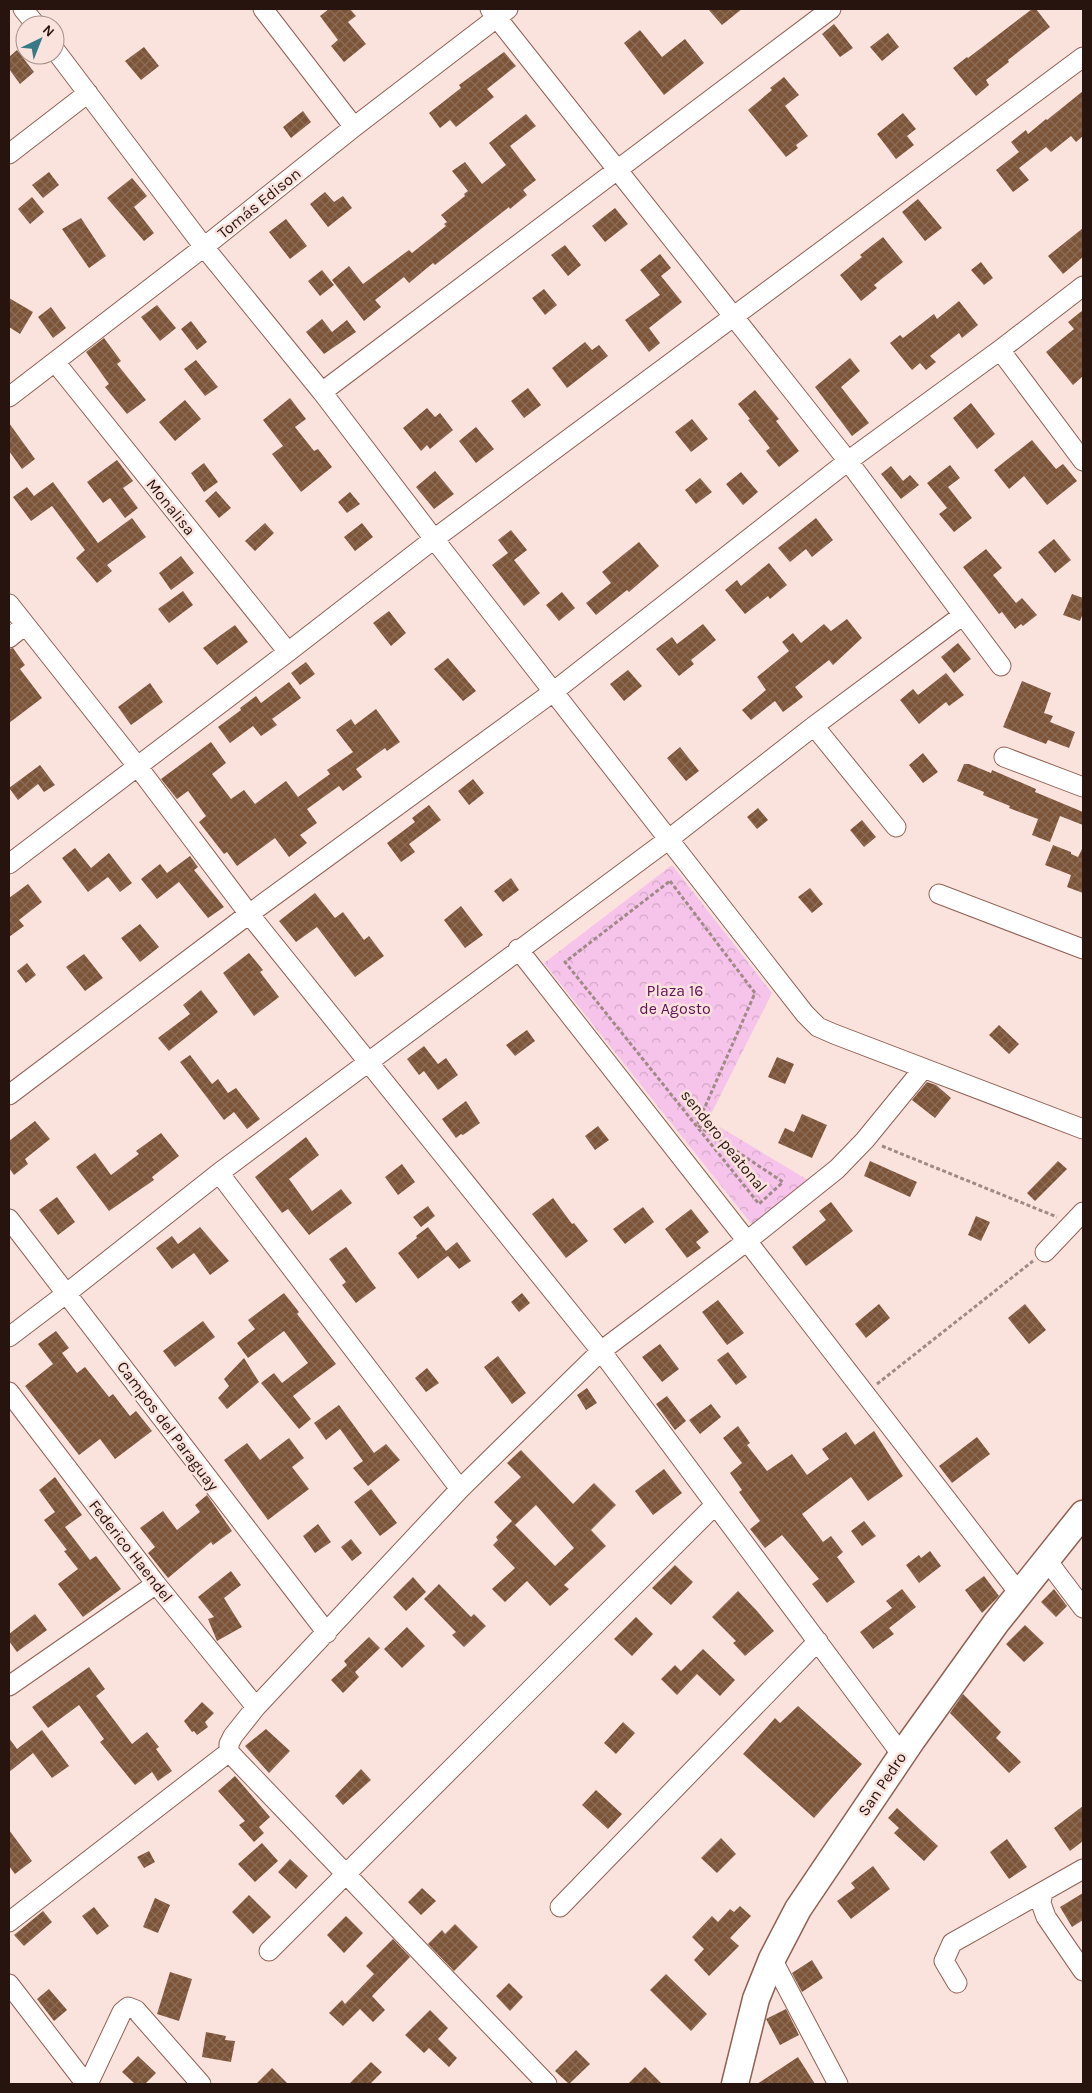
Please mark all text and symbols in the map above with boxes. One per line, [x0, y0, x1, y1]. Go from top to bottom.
north arrow [15, 15, 65, 65]
text: N [39, 21, 58, 41]
street label: Tomás Edison [214, 164, 304, 242]
street label: Monalisa [142, 475, 200, 539]
park label: Plaza 16 de Agosto [639, 981, 711, 1018]
street label: sendero peatonal [677, 1086, 771, 1196]
street label: Campos del Paraguay [113, 1358, 223, 1495]
street label: Federico Haendel [85, 1496, 177, 1606]
street label: San Pedro [854, 1748, 910, 1820]

